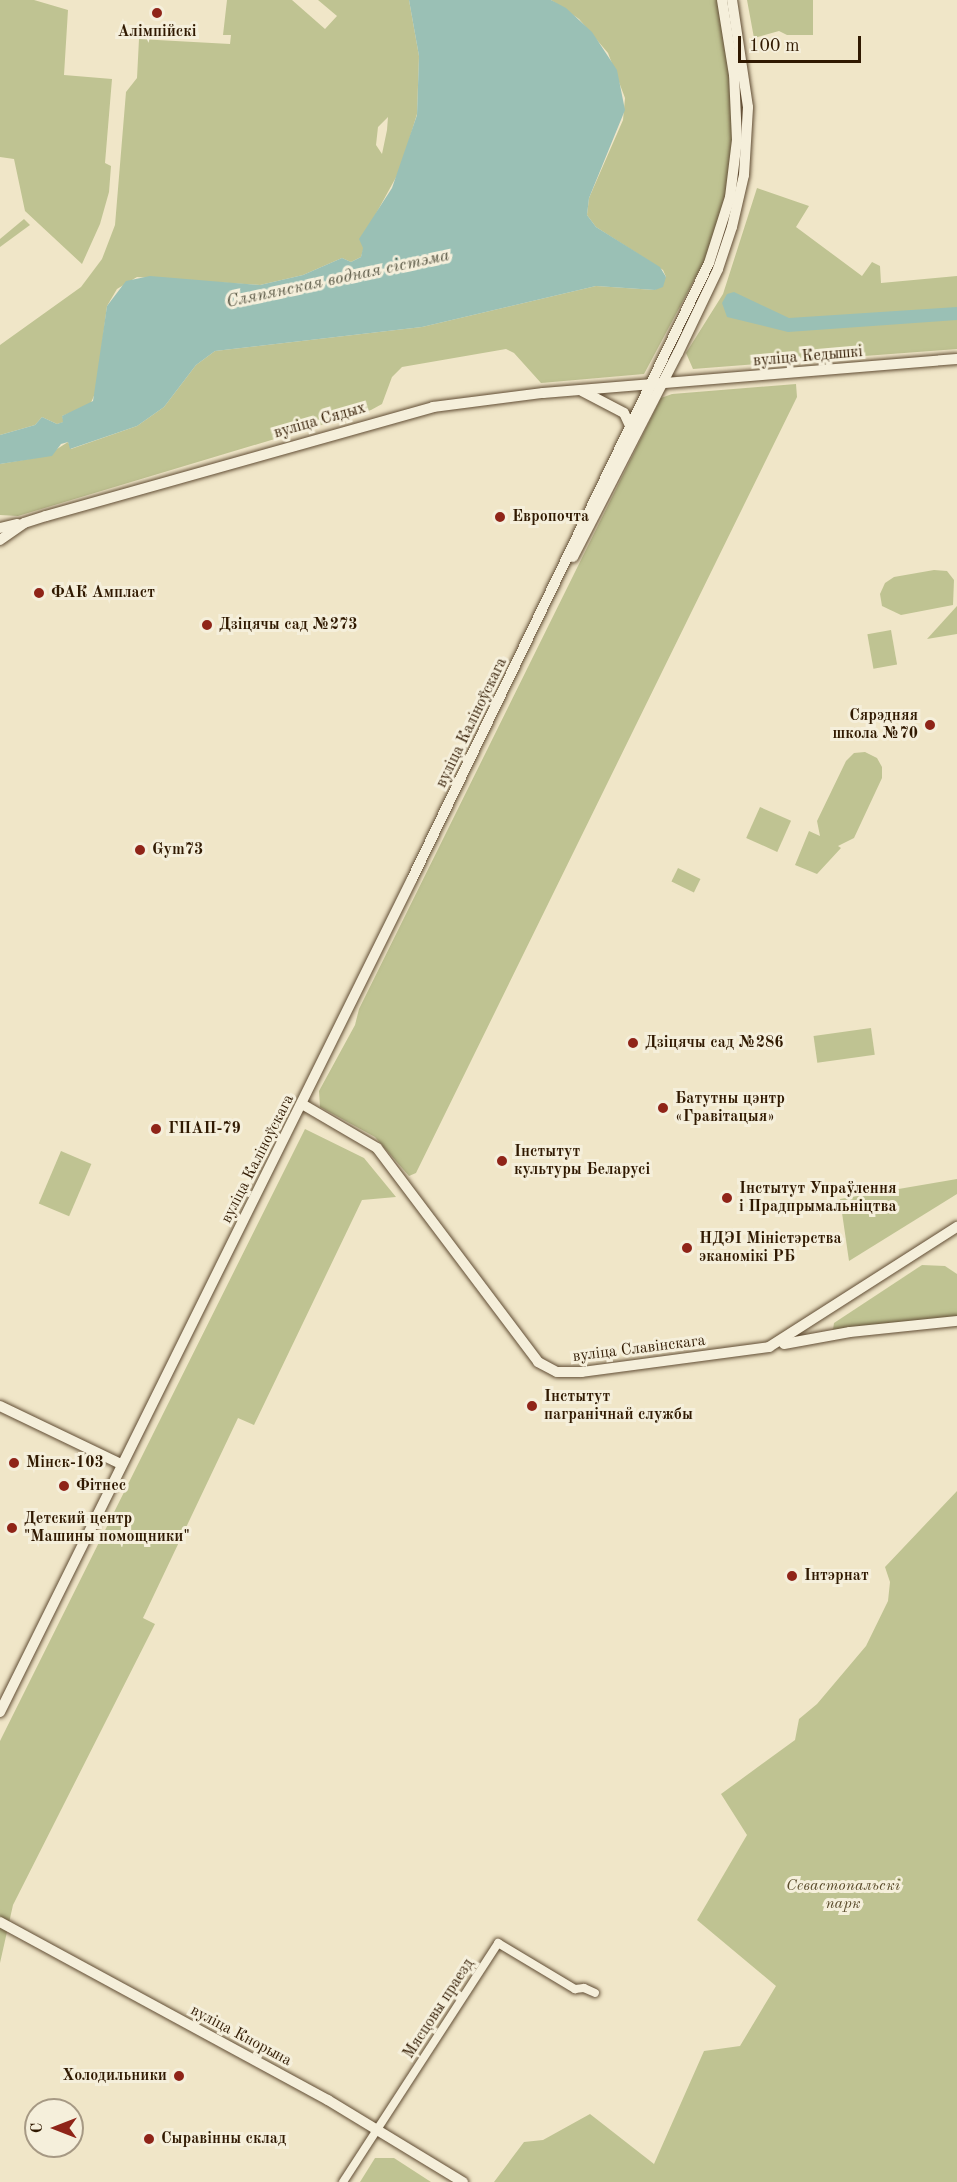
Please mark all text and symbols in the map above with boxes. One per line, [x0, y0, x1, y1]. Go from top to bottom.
marker: Алімпійскі [150, 6, 164, 20]
place label: Алімпійскі [118, 22, 196, 42]
scale bar [741, 24, 864, 62]
text: 100 m [749, 37, 800, 55]
water label: Сляпянская водная сістэма [224, 245, 452, 313]
street label: вуліца Кедышкі [752, 343, 864, 371]
street label: вуліца Сядых [272, 399, 368, 443]
place label: Европочта [512, 507, 589, 527]
marker: Европочта [493, 510, 507, 524]
place label: ФАК Ампласт [51, 583, 155, 603]
marker: ФАК Ампласт [32, 586, 46, 600]
place label: Дзіцячы сад №273 [219, 615, 358, 635]
marker: Дзіцячы сад №273 [200, 618, 214, 632]
street label: вуліца Каліноўскага [432, 655, 512, 791]
place label: Сярэдняя школа №70 [833, 706, 918, 744]
marker: Сярэдняя школа №70 [923, 718, 937, 732]
place label: Gym73 [152, 840, 203, 860]
marker: Gym73 [133, 843, 147, 857]
place label: Дзіцячы сад №286 [645, 1033, 784, 1053]
marker: Дзіцячы сад №286 [626, 1036, 640, 1050]
place label: Батутны цэнтр «Гравітацыя» [675, 1089, 785, 1127]
street label: вуліца Каліноўскага [217, 1091, 299, 1227]
marker: Батутны цэнтр «Гравітацыя» [656, 1101, 670, 1115]
place label: ГПАП-79 [168, 1119, 241, 1139]
marker: ГПАП-79 [149, 1122, 163, 1136]
place label: Інстытут культуры Беларусі [514, 1142, 650, 1180]
marker: Інстытут культуры Беларусі [495, 1154, 509, 1168]
place label: Інстытут Упраўлення і Прадпрымальніцтва [739, 1179, 897, 1217]
marker: Інстытут Упраўлення і Прадпрымальніцтва [720, 1191, 734, 1205]
place label: НДЭІ Міністэрства эканомікі РБ [699, 1229, 842, 1267]
marker: НДЭІ Міністэрства эканомікі РБ [680, 1241, 694, 1255]
street label: вуліца Славінскага [572, 1331, 706, 1367]
place label: Інстытут пагранічнай службы [544, 1387, 693, 1425]
marker: Інстытут пагранічнай службы [525, 1399, 539, 1413]
place label: Мінск-103 [26, 1453, 104, 1473]
marker: Мінск-103 [7, 1456, 21, 1470]
place label: Фітнес [76, 1476, 126, 1496]
marker: Фітнес [57, 1479, 71, 1493]
place label: Детский центр "Машины помощники" [24, 1509, 190, 1547]
marker: Детский центр "Машины помощники" [5, 1521, 19, 1535]
place label: Інтэрнат [804, 1566, 869, 1586]
marker: Інтэрнат [785, 1569, 799, 1583]
park label: Севастопальскі парк [786, 1876, 900, 1914]
street label: Мясцовы праезд [400, 1955, 478, 2063]
street label: вуліца Кнорына [187, 2001, 295, 2071]
place label: Холодильники [62, 2066, 167, 2086]
marker: Холодильники [172, 2069, 186, 2083]
north arrow [24, 2098, 84, 2158]
text: С [30, 2123, 46, 2133]
place label: Сыравінны склад [161, 2129, 286, 2149]
marker: Сыравінны склад [142, 2132, 156, 2146]

